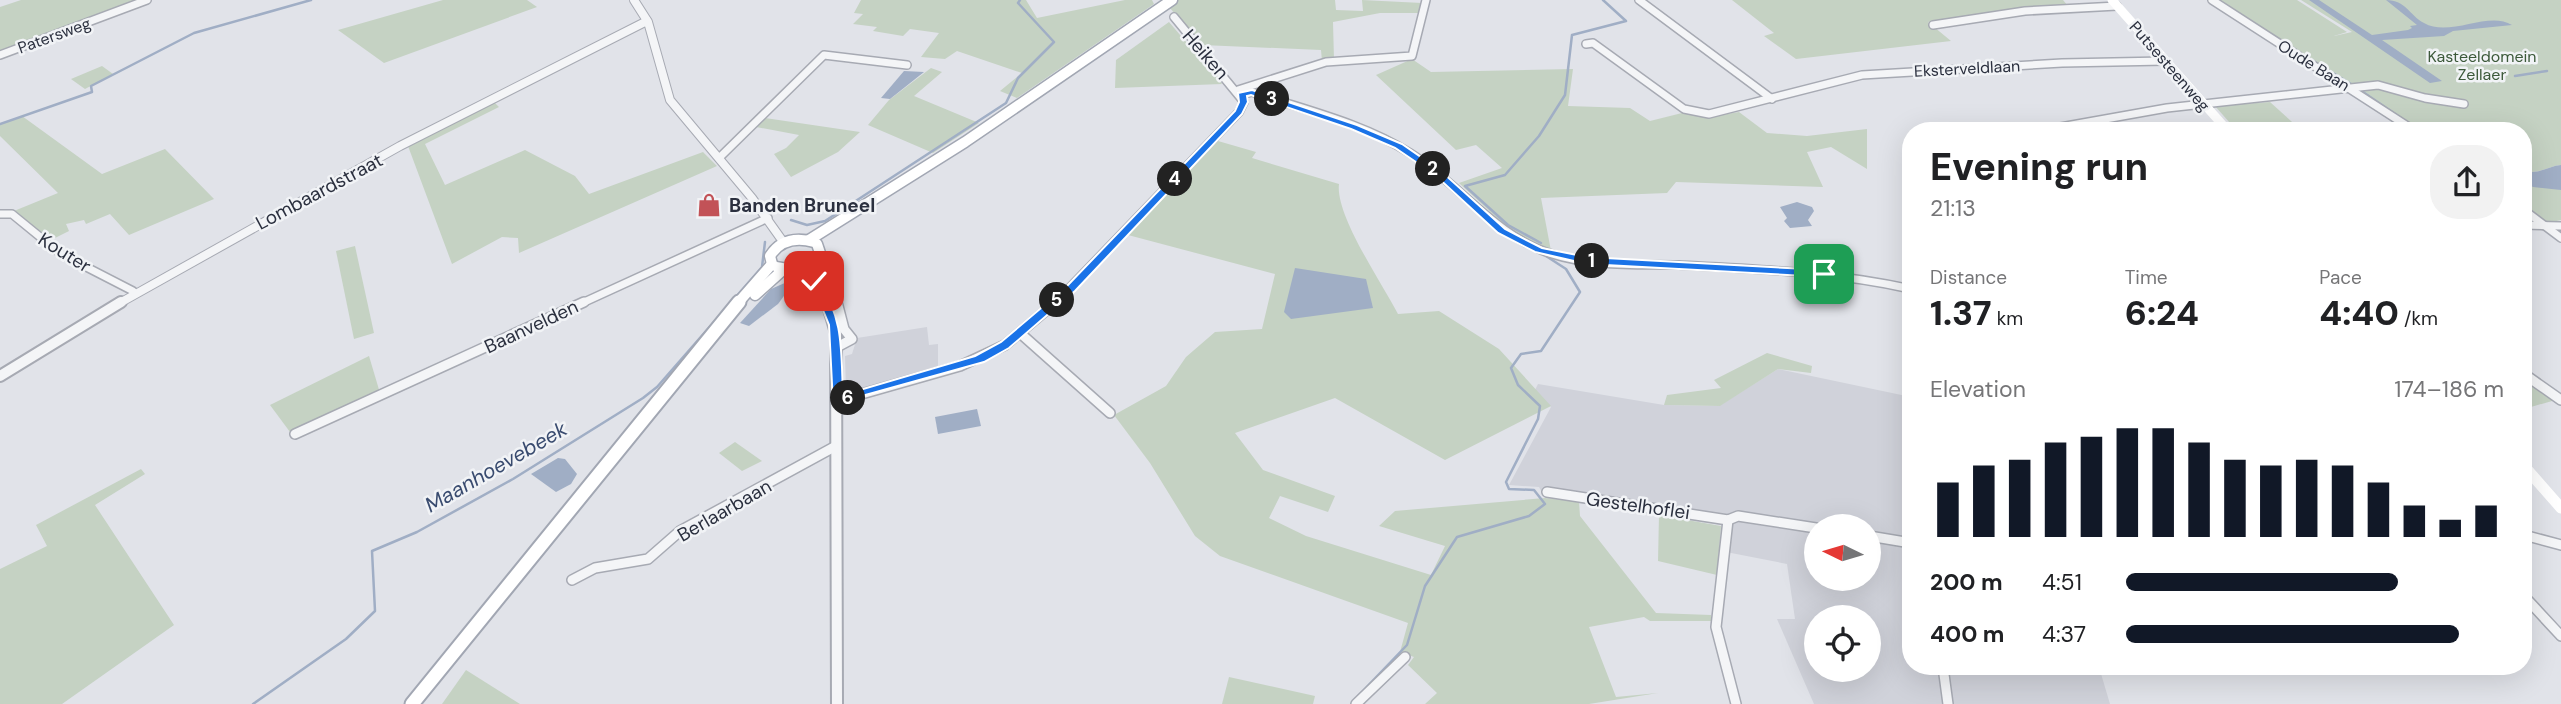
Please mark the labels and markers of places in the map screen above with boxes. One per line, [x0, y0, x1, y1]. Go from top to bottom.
pin: 3 [1254, 82, 1290, 116]
pin: 2 [1416, 152, 1450, 186]
pin: 4 [1158, 162, 1192, 196]
shop icon: Banden Bruneel [695, 191, 723, 219]
place label: Banden Bruneel [729, 193, 875, 218]
pin: 1 [1574, 244, 1610, 278]
pin [1794, 244, 1854, 304]
pin [784, 251, 844, 311]
pin: 5 [1040, 282, 1074, 318]
pin: 6 [830, 380, 866, 416]

